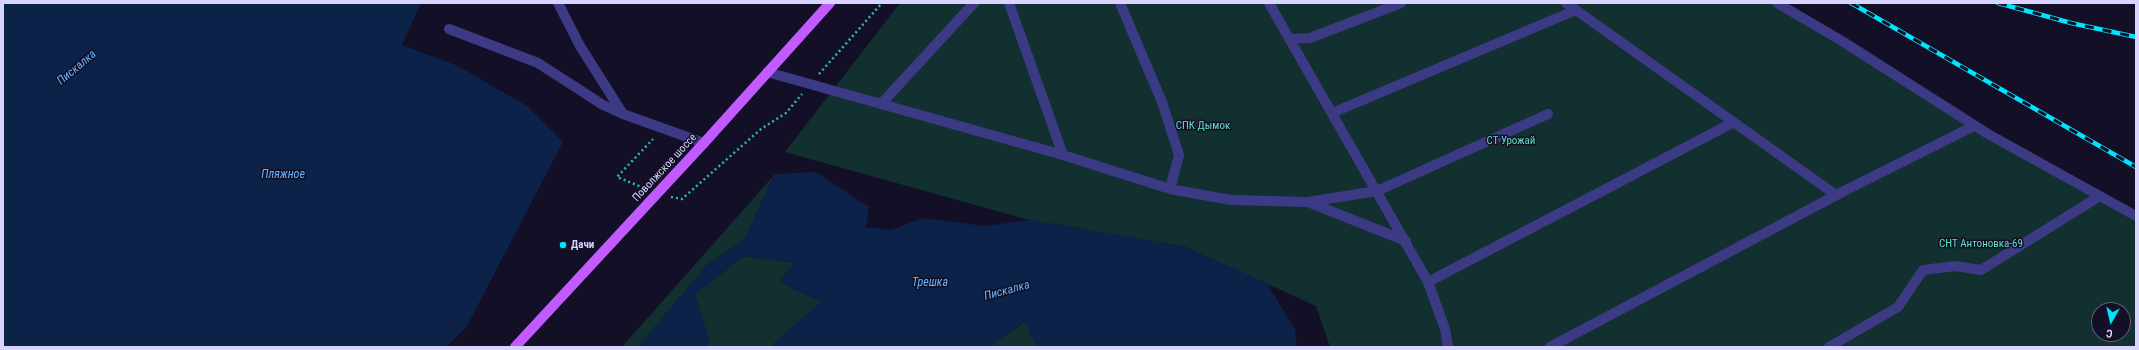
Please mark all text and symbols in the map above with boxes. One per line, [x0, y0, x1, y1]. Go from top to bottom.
water label: Пискалка [54, 47, 100, 89]
park label: СПК Дымок [1176, 119, 1230, 133]
street label: Поволжское шоссе [630, 131, 700, 205]
park label: СТ Урожай [1487, 134, 1535, 148]
water label: Пляжное [261, 168, 305, 182]
park label: СНТ Антоновка-69 [1939, 237, 2023, 251]
place label: Дачи [571, 238, 594, 252]
marker: Дачи [558, 240, 568, 250]
water label: Трешка [912, 276, 948, 290]
water label: Пискалка [983, 278, 1031, 304]
north arrow [2091, 302, 2131, 342]
text: С [2105, 327, 2113, 340]

